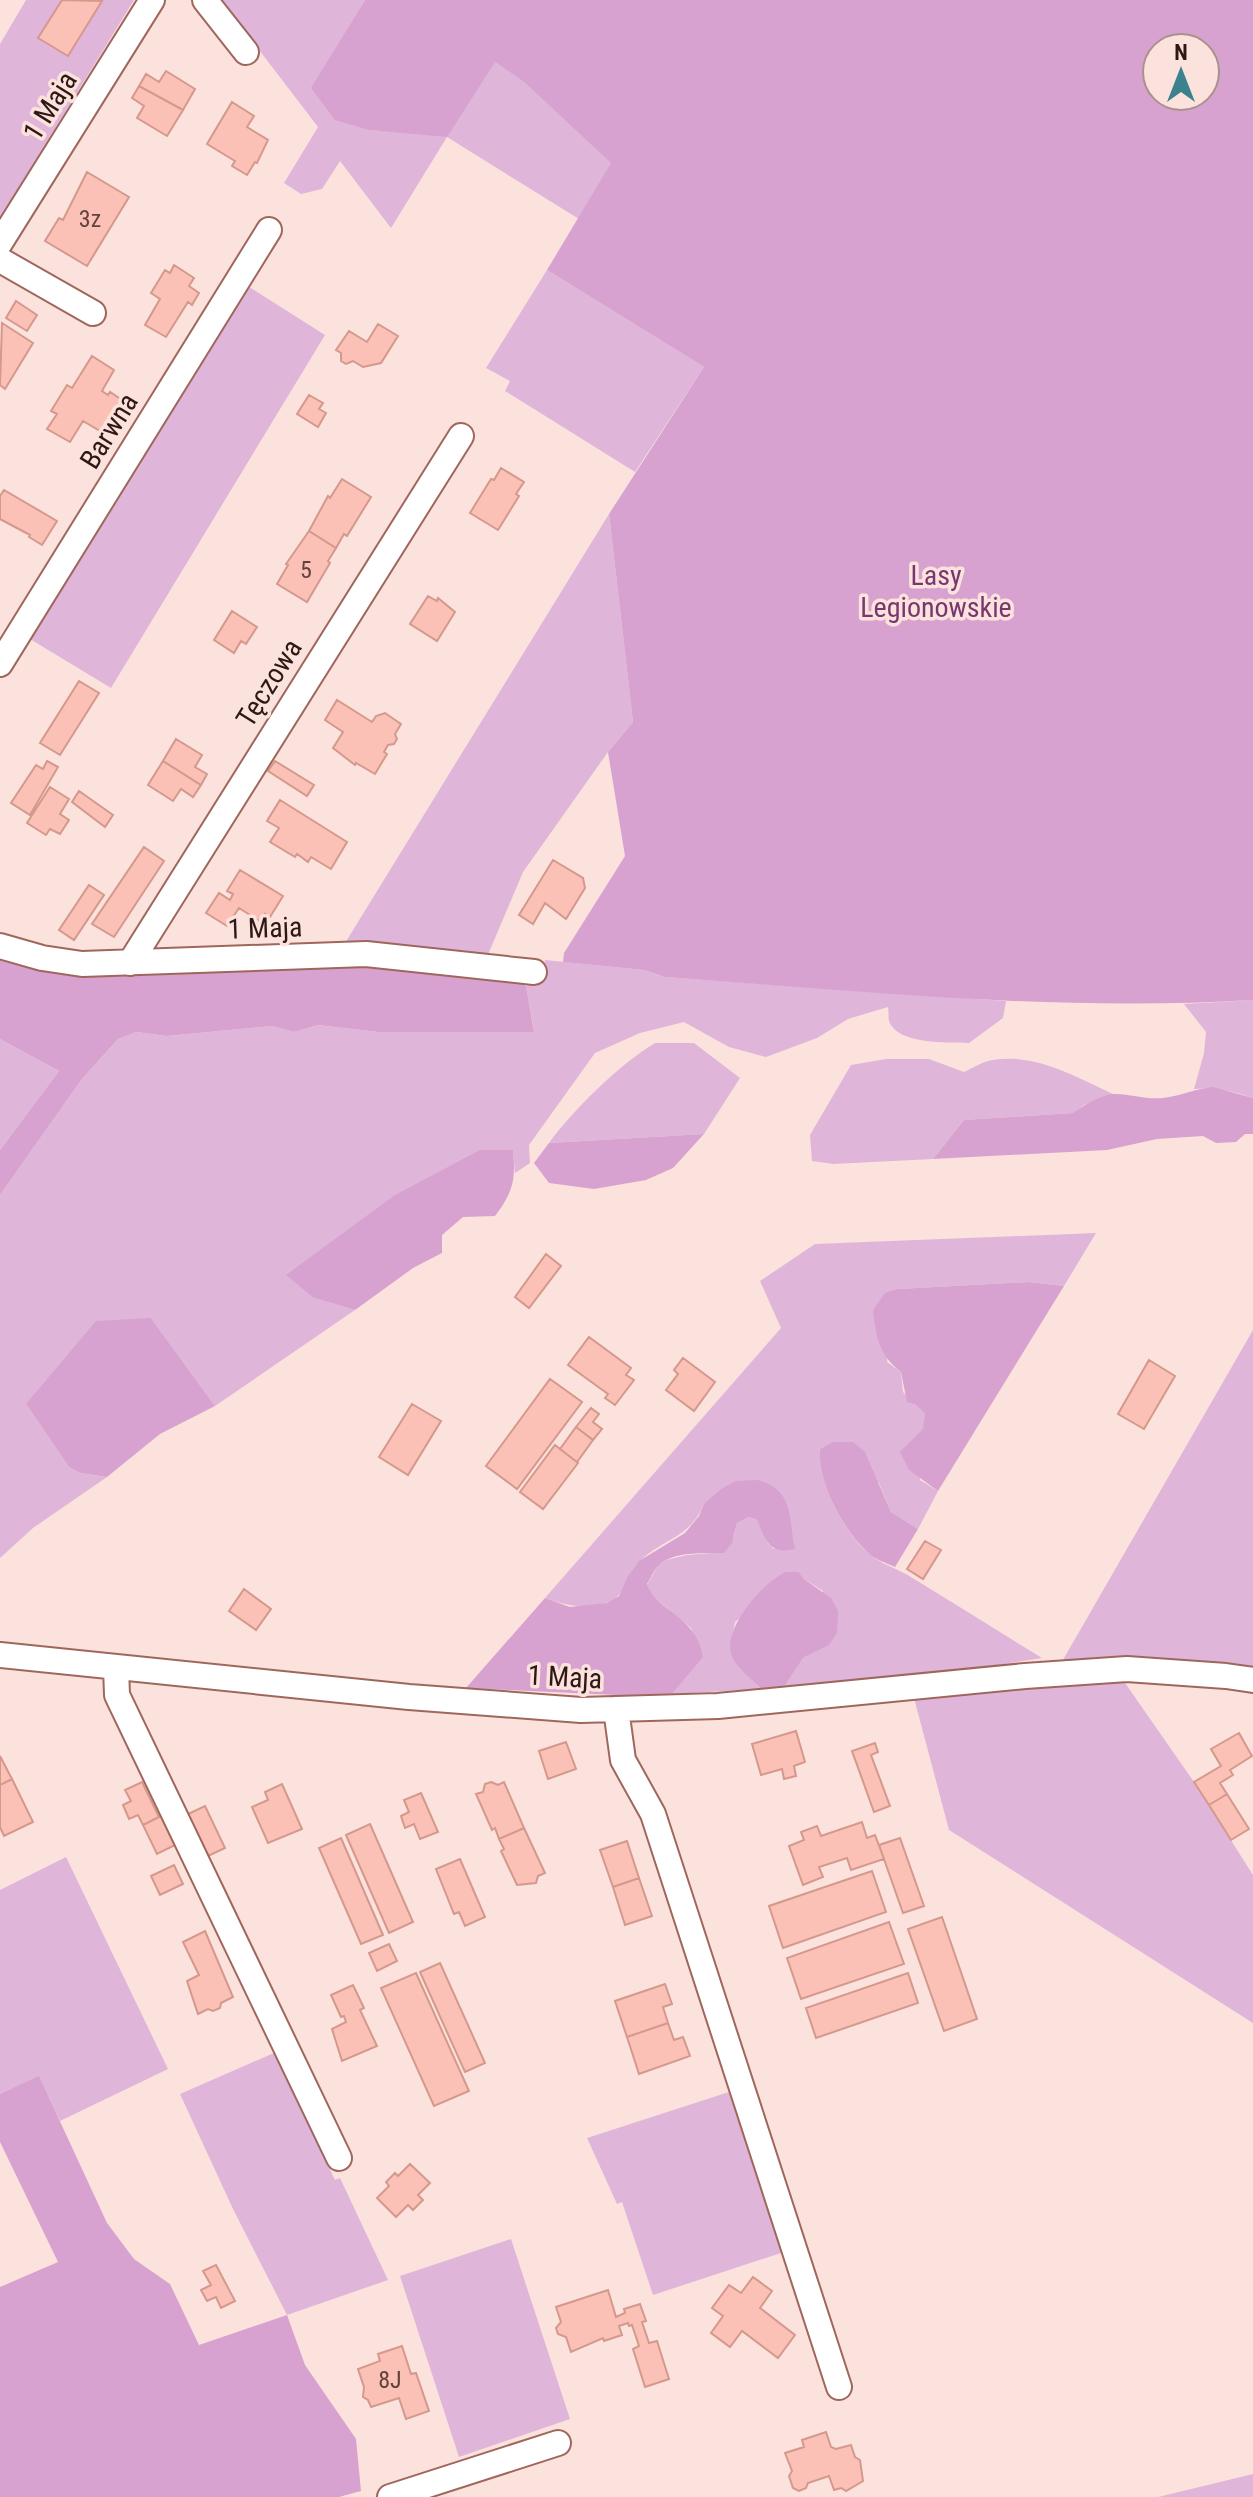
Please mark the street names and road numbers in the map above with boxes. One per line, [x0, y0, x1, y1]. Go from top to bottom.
street label: 1 Maja [16, 66, 84, 146]
street label: Barwna [73, 387, 145, 475]
street label: Tęczowa [229, 633, 309, 733]
street label: 1 Maja [227, 910, 303, 946]
street label: 1 Maja [527, 1659, 603, 1695]

